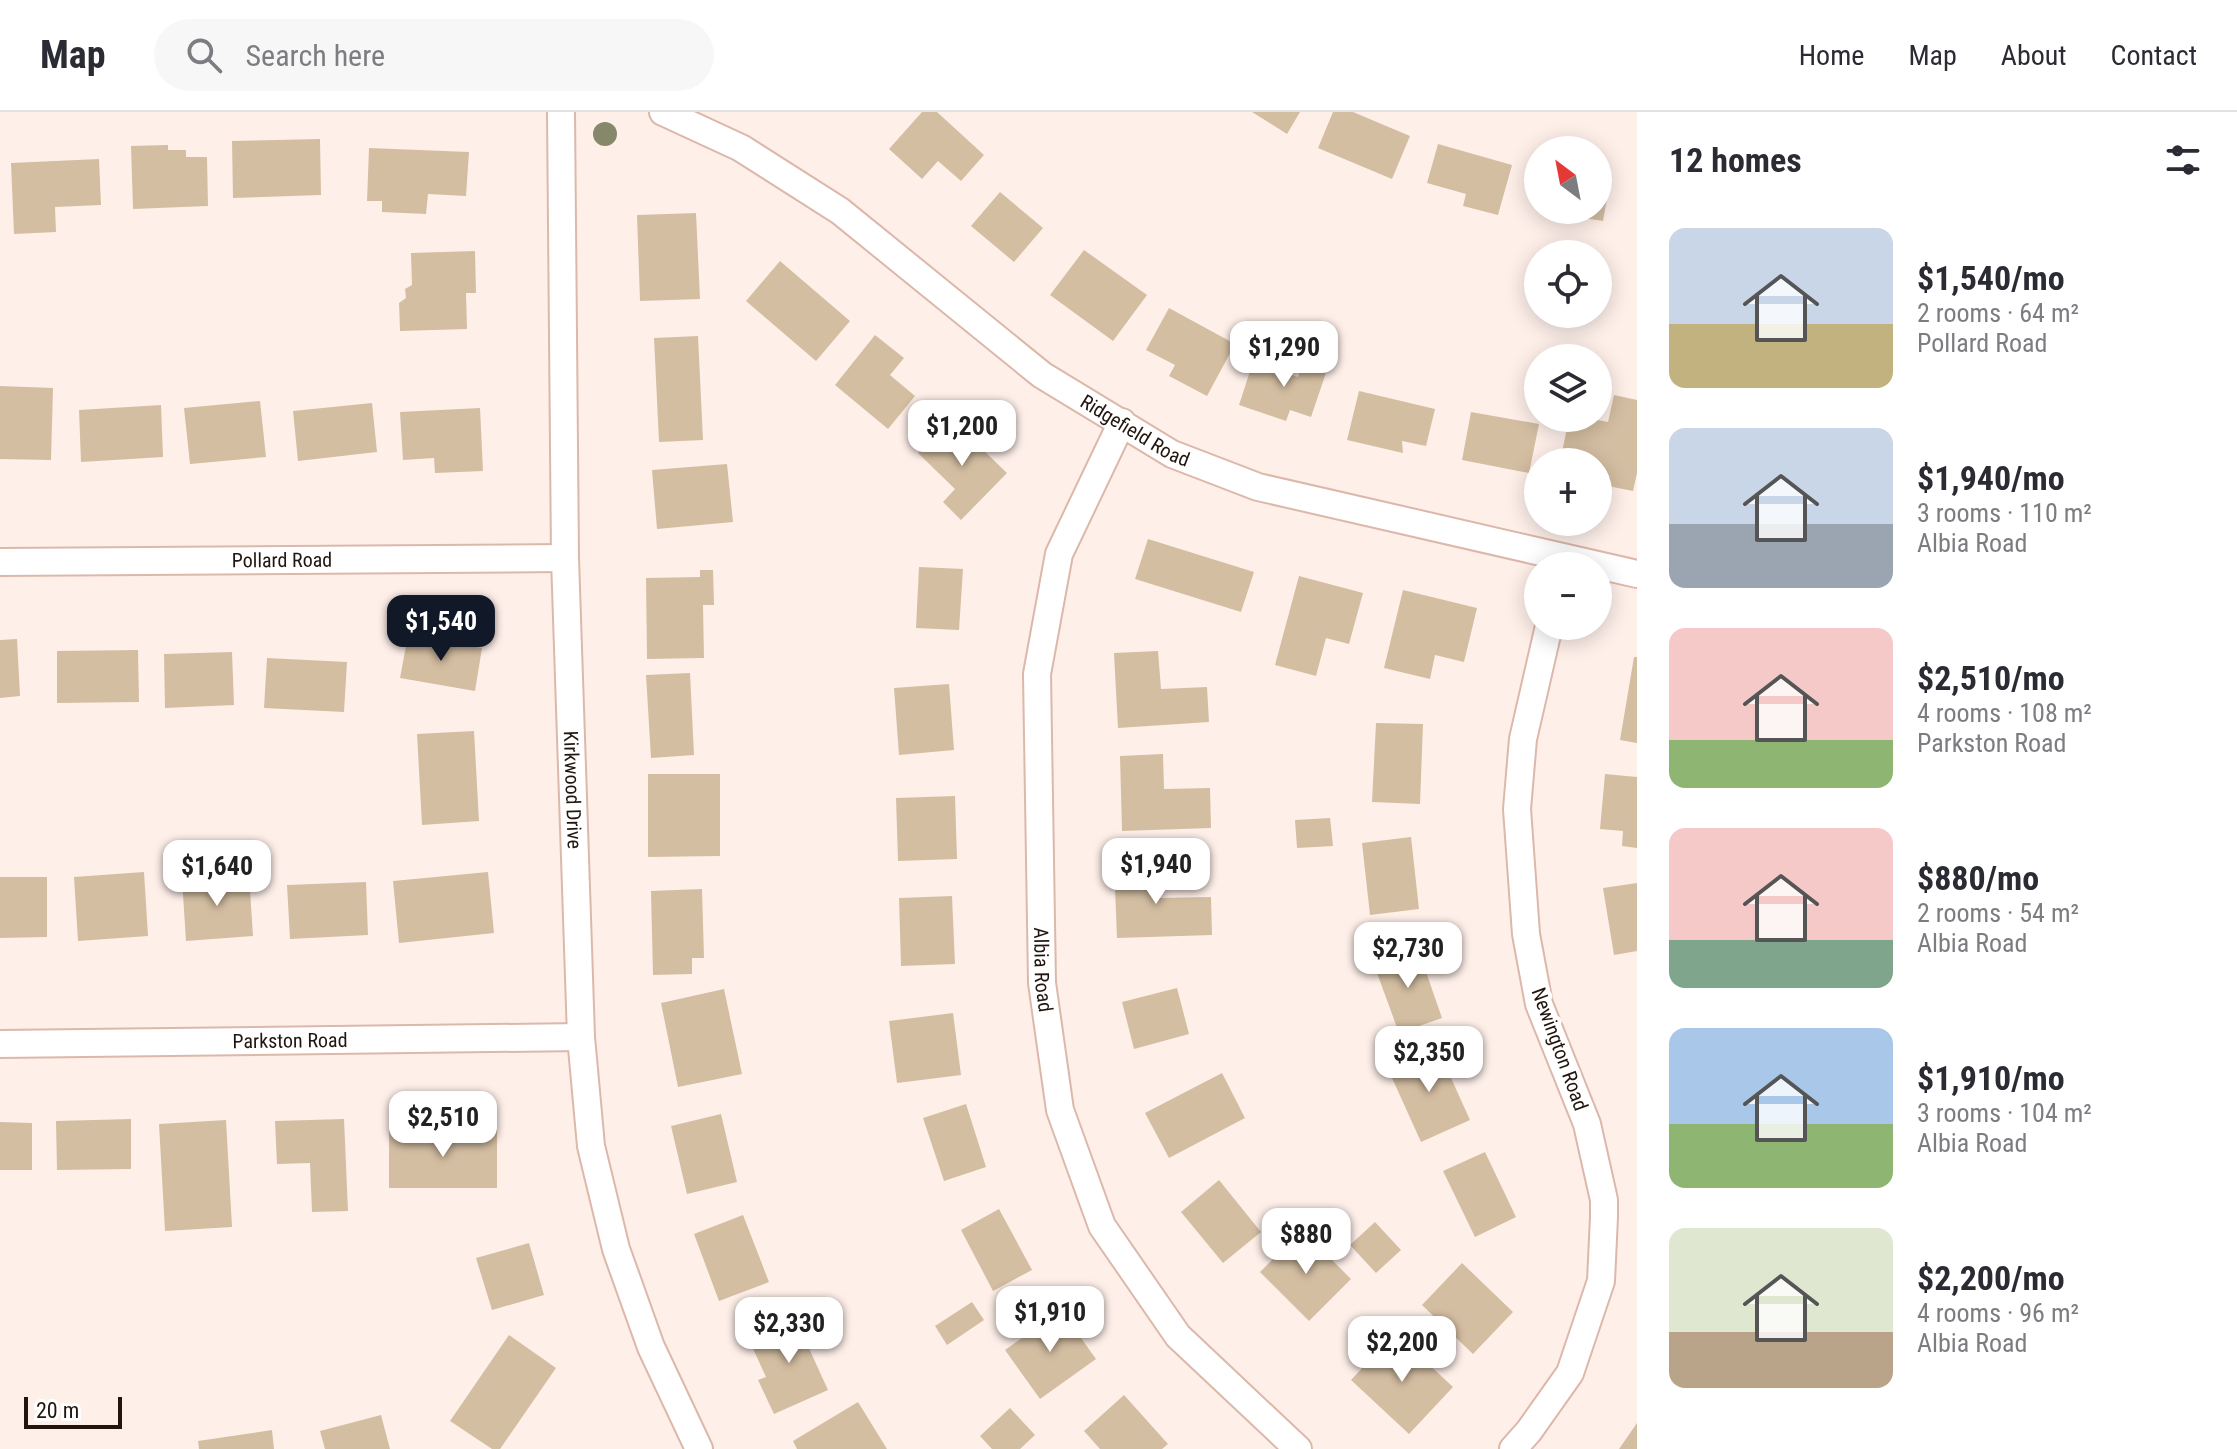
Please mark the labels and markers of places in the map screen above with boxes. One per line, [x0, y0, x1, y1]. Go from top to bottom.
pin: $1,290 [1219, 321, 1349, 389]
pin: $1,200 [897, 400, 1027, 468]
pin: $1,540 [376, 595, 506, 663]
pin: $1,940 [1091, 838, 1221, 906]
pin: $1,640 [152, 840, 282, 908]
pin: $2,730 [1343, 922, 1473, 990]
pin: $2,350 [1364, 1026, 1494, 1094]
pin: $2,510 [378, 1091, 508, 1159]
pin: $880 [1259, 1208, 1353, 1276]
pin: $1,910 [985, 1286, 1115, 1354]
pin: $2,330 [724, 1297, 854, 1365]
pin: $2,200 [1337, 1316, 1467, 1384]

